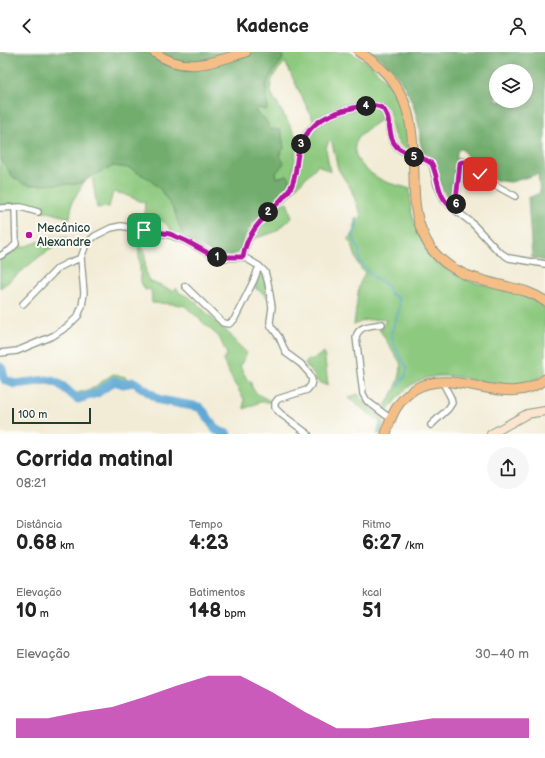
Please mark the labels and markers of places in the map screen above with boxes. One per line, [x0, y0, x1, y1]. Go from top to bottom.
pin: 4 [356, 96, 376, 116]
pin: 3 [291, 134, 311, 154]
pin: 5 [404, 147, 424, 167]
pin [463, 157, 497, 191]
pin: 6 [446, 194, 466, 214]
pin: 2 [258, 202, 278, 222]
pin [127, 213, 161, 247]
place label: Mecânico Alexandre [37, 221, 91, 250]
marker: Mecânico Alexandre [24, 230, 34, 240]
pin: 1 [207, 247, 227, 267]

